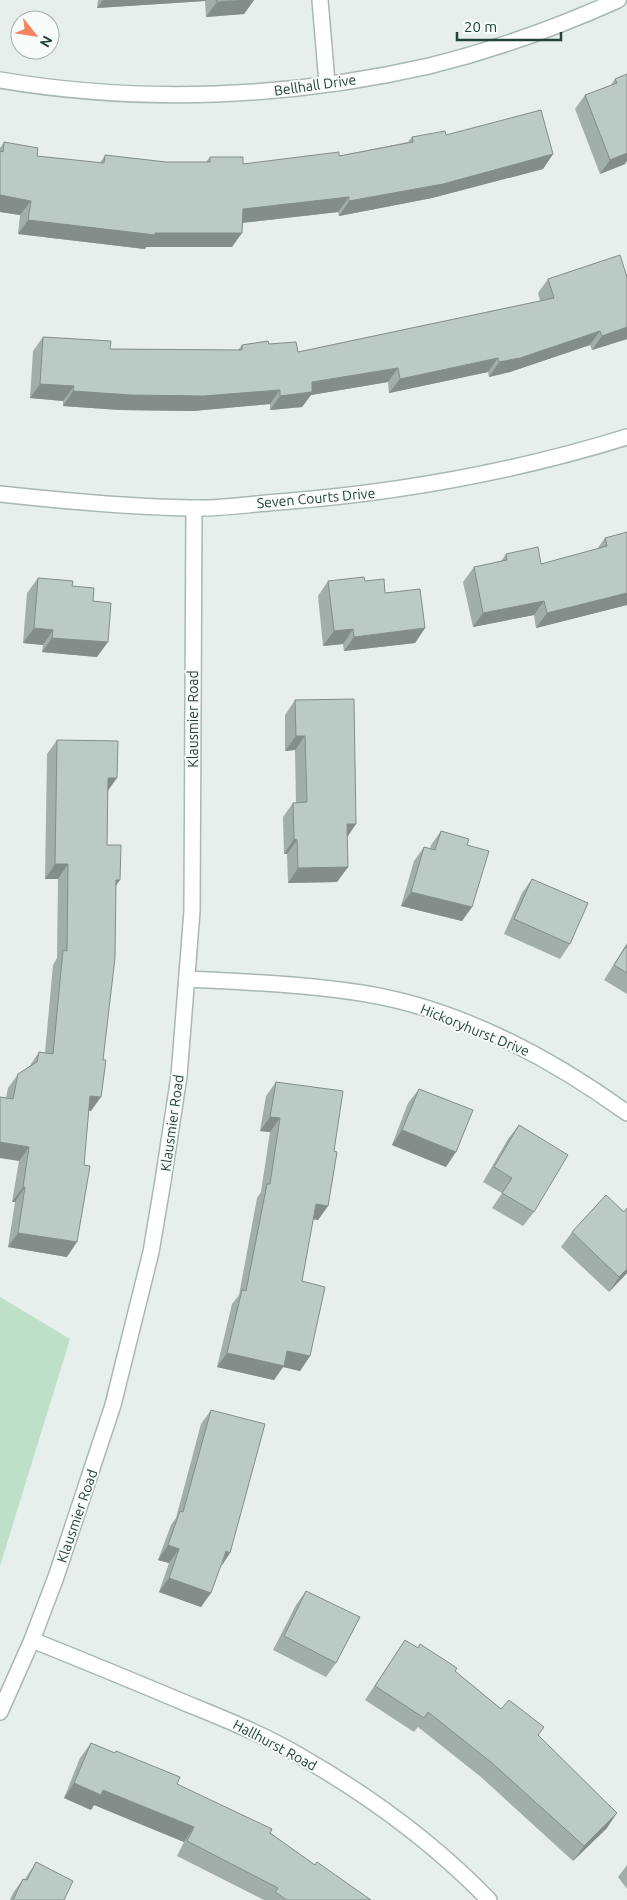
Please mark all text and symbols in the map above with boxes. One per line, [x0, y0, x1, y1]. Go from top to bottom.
north arrow [10, 10, 60, 60]
scale bar [457, 10, 561, 42]
text: 20 m [464, 18, 497, 35]
text: N [37, 33, 56, 50]
street label: Bellhall Drive [273, 71, 357, 99]
street label: Seven Courts Drive [256, 485, 376, 511]
street label: Klausmier Road [185, 670, 201, 768]
street label: Hickoryhurst Drive [418, 1001, 532, 1059]
street label: Klausmier Road [157, 1074, 187, 1172]
street label: Klausmier Road [54, 1467, 100, 1565]
street label: Hallhurst Road [230, 1716, 320, 1774]

